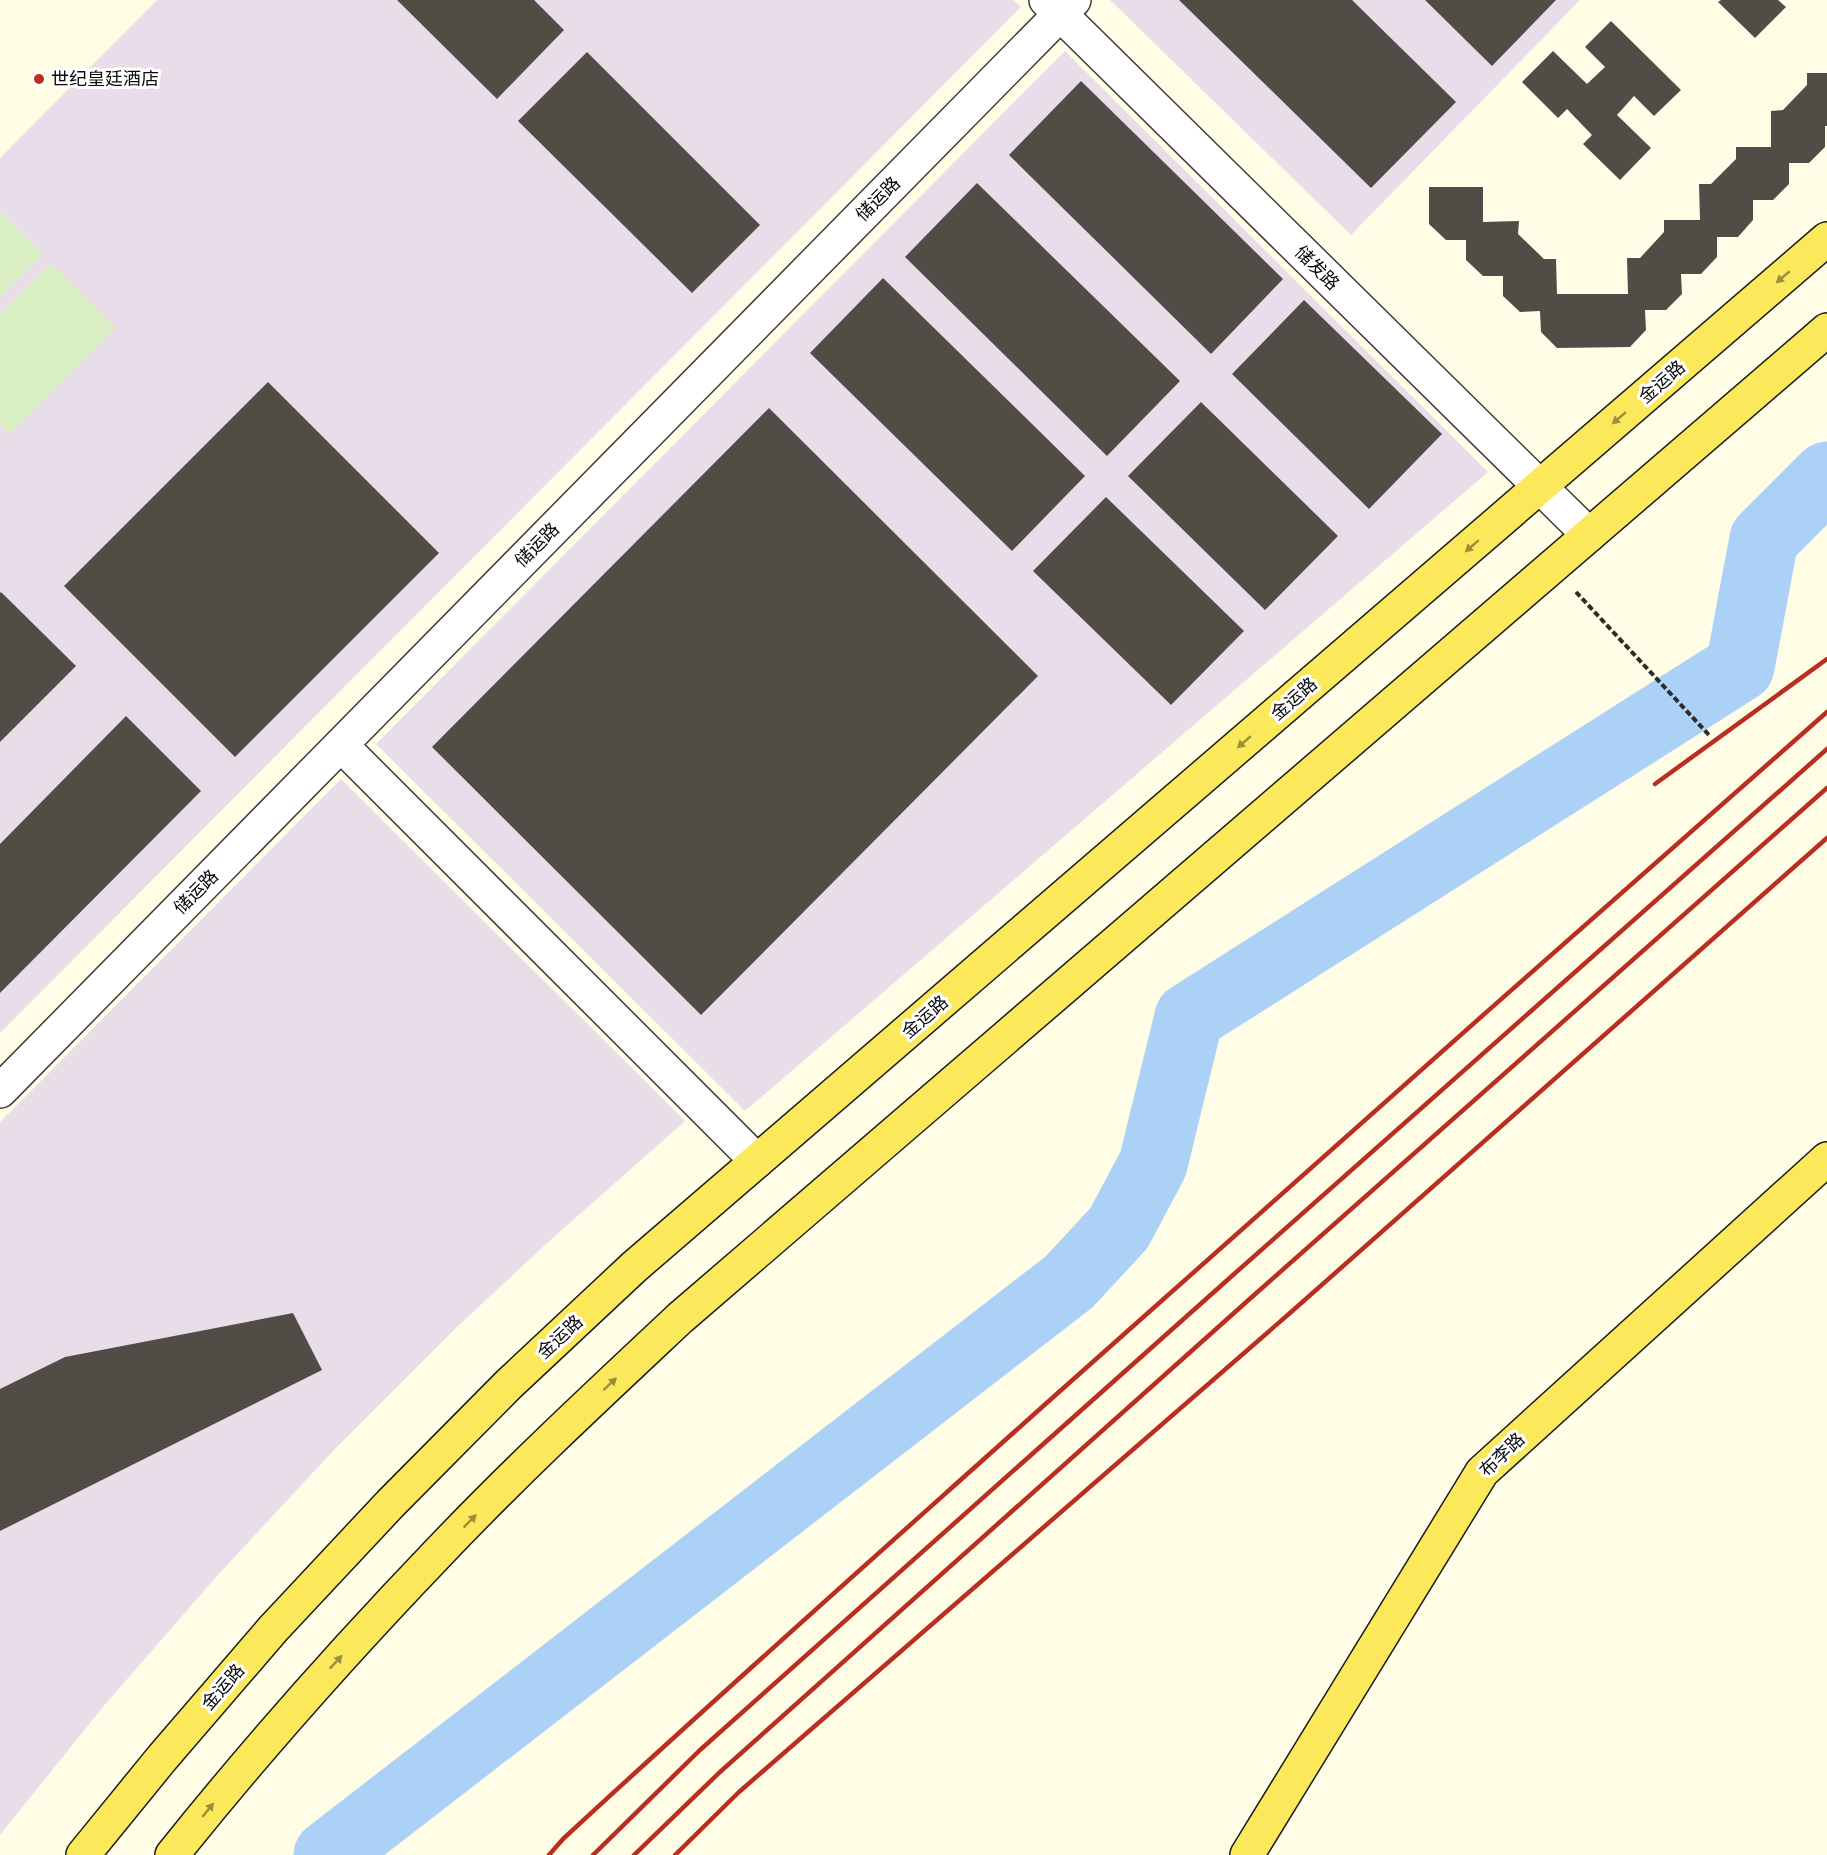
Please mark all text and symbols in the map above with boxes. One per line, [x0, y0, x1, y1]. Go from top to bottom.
place label: 世纪皇廷酒店 [51, 66, 159, 91]
marker: 世纪皇廷酒店 [32, 72, 46, 86]
street label: 储运路 [850, 171, 906, 227]
street label: 储发路 [1289, 240, 1345, 296]
one-way arrow [1775, 271, 1791, 284]
street label: 金运路 [1633, 354, 1690, 409]
one-way arrow [1611, 412, 1627, 425]
street label: 储运路 [509, 517, 565, 573]
one-way arrow [1465, 539, 1480, 552]
street label: 金运路 [1265, 671, 1322, 726]
one-way arrow [1237, 735, 1252, 748]
street label: 储运路 [168, 864, 224, 920]
street label: 金运路 [896, 989, 953, 1044]
street label: 金运路 [531, 1309, 588, 1364]
one-way arrow [602, 1378, 616, 1392]
street label: 布李路 [1474, 1427, 1530, 1482]
one-way arrow [463, 1513, 477, 1528]
one-way arrow [329, 1655, 343, 1670]
street label: 金运路 [195, 1658, 250, 1715]
one-way arrow [202, 1802, 214, 1817]

